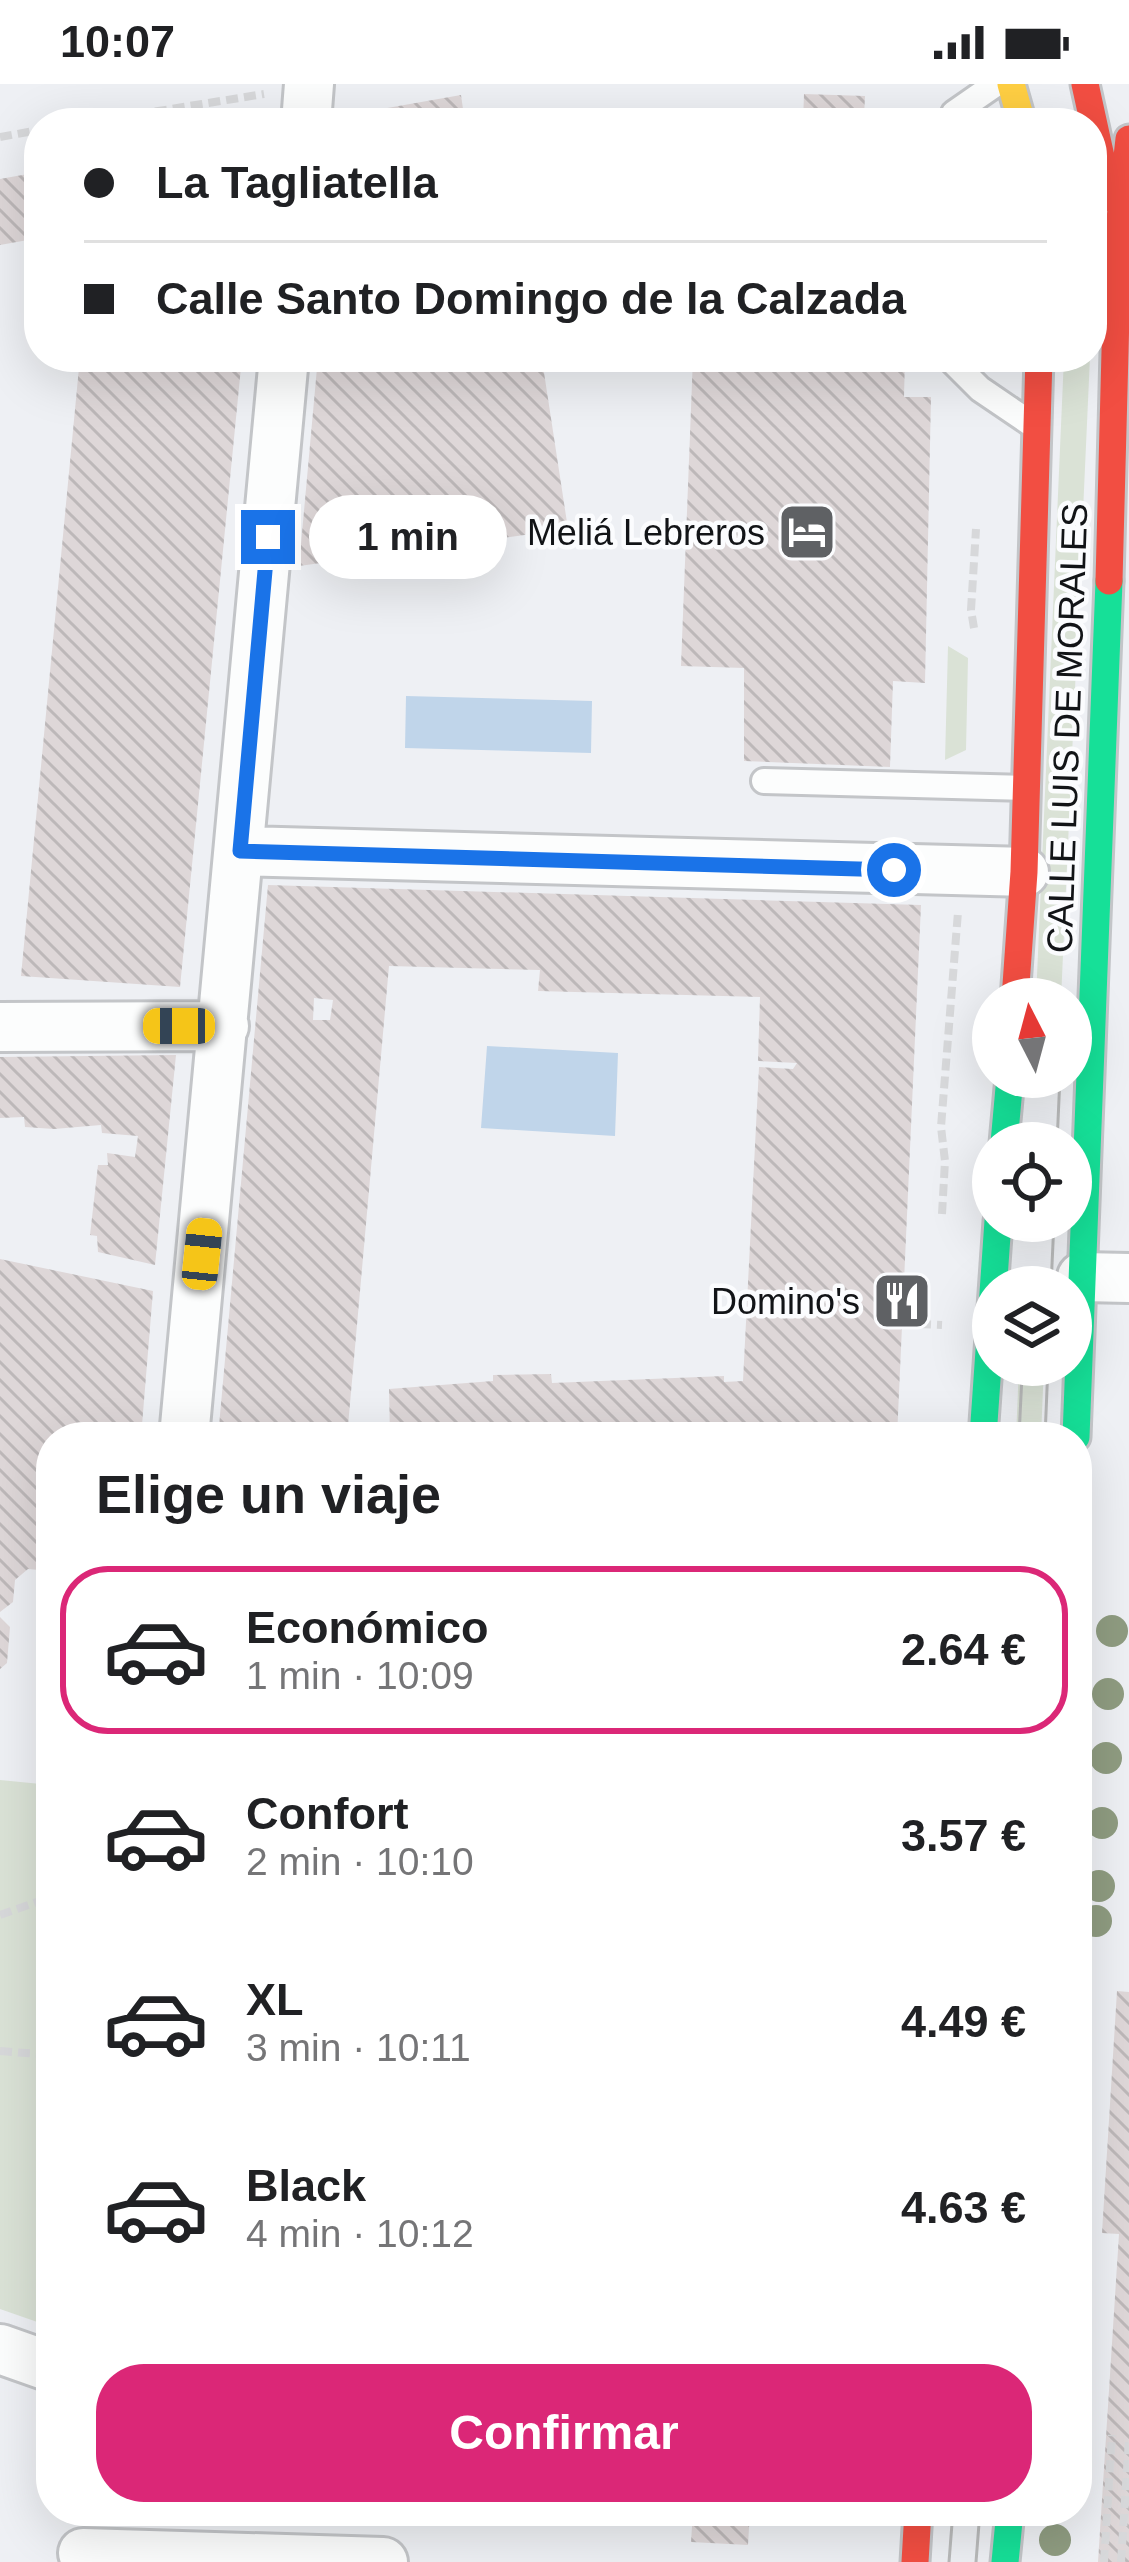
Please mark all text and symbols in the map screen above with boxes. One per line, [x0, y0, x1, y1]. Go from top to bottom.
text: 10:07 [60, 16, 175, 67]
text: La Tagliatella [156, 157, 438, 208]
text: Calle Santo Domingo de la Calzada [156, 273, 906, 324]
callout: 1 min [310, 495, 508, 579]
hotel icon: Meliá Lebreros [776, 501, 838, 563]
street label: CALLE LUIS DE MORALES [1039, 502, 1095, 954]
route end [241, 510, 295, 564]
place label: Meliá Lebreros [527, 512, 765, 553]
text: 1 min [357, 515, 459, 558]
route start [867, 843, 921, 897]
north arrow [972, 978, 1092, 1098]
map controls [972, 978, 1092, 1386]
car [143, 1008, 215, 1044]
button: locate [972, 1122, 1092, 1242]
car [180, 1216, 224, 1292]
button: layers [972, 1266, 1092, 1386]
restaurant icon: Domino's [871, 1270, 933, 1332]
place label: Domino's [711, 1281, 860, 1322]
text: Elige un viaje [96, 1464, 441, 1524]
icon: car [102, 1596, 210, 1704]
text: Económico [246, 1602, 489, 1653]
text: 2.64 € [901, 1624, 1026, 1675]
text: 1 min · 10:09 [246, 1654, 474, 1697]
icon: car [102, 1782, 210, 1890]
text: Confort [246, 1788, 408, 1839]
text: 3.57 € [901, 1810, 1026, 1861]
text: 2 min · 10:10 [246, 1840, 474, 1883]
icon: car [102, 1968, 210, 2076]
text: XL [246, 1974, 304, 2025]
text: 4.49 € [901, 1996, 1026, 2047]
text: 3 min · 10:11 [246, 2026, 471, 2069]
icon: car [102, 2154, 210, 2262]
text: Black [246, 2160, 366, 2211]
text: 4.63 € [901, 2182, 1026, 2233]
text: 4 min · 10:12 [246, 2212, 474, 2255]
button: Confirmar [96, 2364, 1032, 2502]

